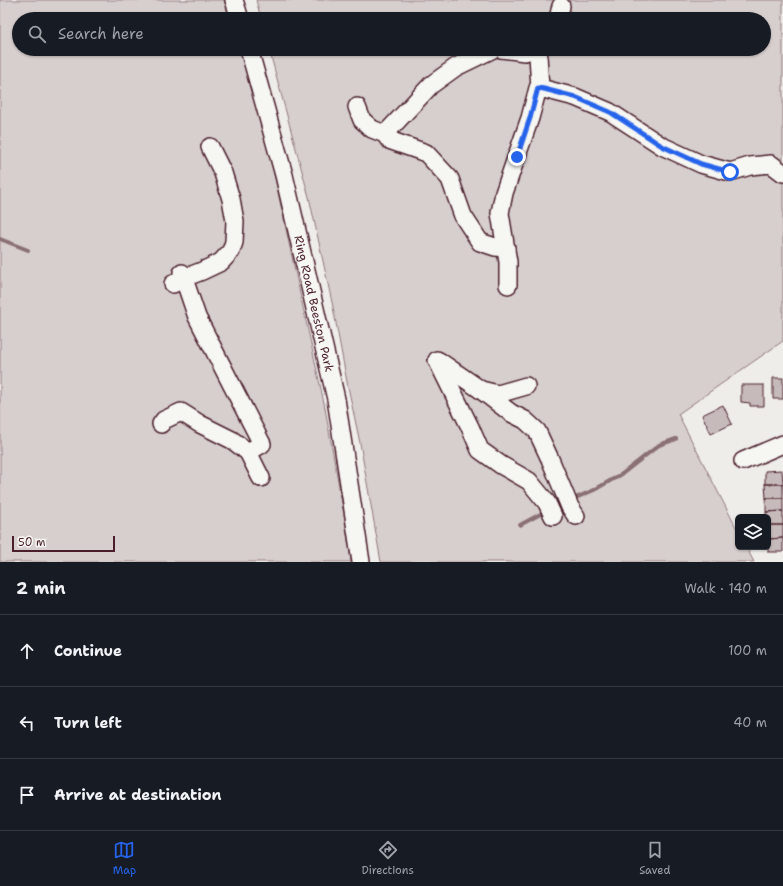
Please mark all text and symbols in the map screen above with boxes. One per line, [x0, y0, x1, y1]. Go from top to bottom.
search box [12, 12, 771, 56]
icon: search [26, 23, 48, 45]
text: Search here [58, 24, 144, 44]
route end [508, 148, 526, 166]
route start [721, 163, 739, 181]
street label: Ring Road Beeston Park [290, 234, 338, 374]
map controls [735, 514, 771, 550]
button: layers [735, 514, 771, 550]
scale bar [12, 534, 115, 553]
text: 50 m [18, 535, 46, 550]
text: 2 min [16, 577, 66, 599]
text: Walk · 140 m [684, 580, 767, 597]
icon: ahead [16, 640, 38, 662]
text: Continue [54, 641, 122, 661]
text: 100 m [728, 642, 767, 659]
icon: left [16, 712, 38, 734]
text: Turn left [54, 713, 122, 733]
text: 40 m [733, 714, 767, 731]
icon: arrive [16, 784, 38, 806]
text: Arrive at destination [54, 785, 222, 805]
tab: Map [113, 839, 136, 878]
tab: Directions [361, 839, 414, 878]
tab: Saved [639, 839, 670, 878]

